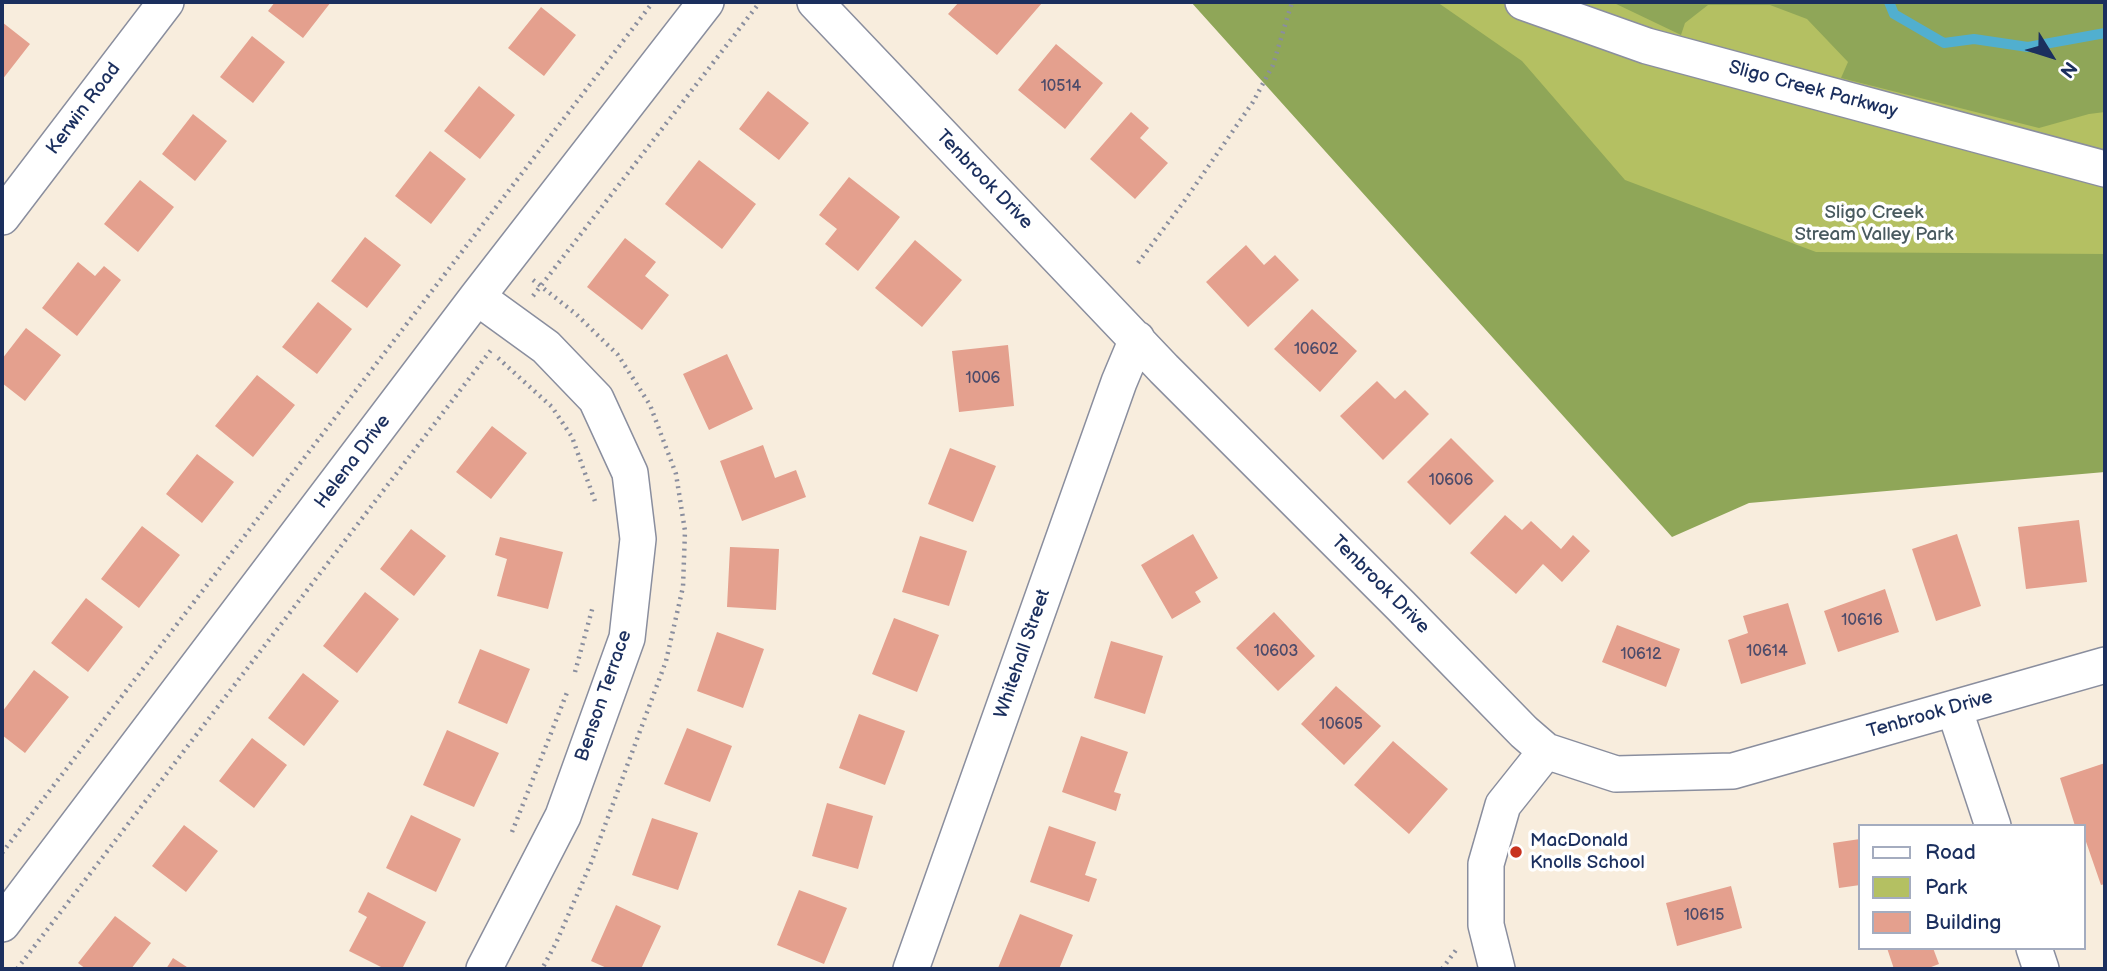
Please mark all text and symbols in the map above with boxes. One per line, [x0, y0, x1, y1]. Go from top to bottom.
north arrow [2016, 21, 2086, 91]
street label: Sligo Creek Parkway [1726, 56, 1900, 124]
text: N [2054, 57, 2081, 82]
street label: Kerwin Road [42, 59, 126, 159]
house number: 10514 [1041, 77, 1081, 97]
street label: Tenbrook Drive [931, 126, 1037, 234]
park label: Sligo Creek Stream Valley Park [1795, 202, 1953, 246]
house number: 10602 [1294, 340, 1338, 360]
house number: 1006 [966, 369, 1000, 389]
street label: Helena Drive [310, 410, 396, 514]
house number: 10606 [1429, 471, 1473, 491]
street label: Tenbrook Drive [1326, 531, 1434, 639]
street label: Whitehall Street [990, 586, 1056, 722]
house number: 10616 [1841, 611, 1883, 631]
street label: Benson Terrace [571, 627, 637, 765]
house number: 10603 [1254, 642, 1298, 662]
house number: 10614 [1746, 642, 1788, 662]
house number: 10612 [1620, 645, 1662, 665]
street label: Tenbrook Drive [1865, 686, 1995, 744]
house number: 10605 [1319, 715, 1363, 735]
legend [1858, 824, 2086, 950]
place label: MacDonald Knolls School [1530, 830, 1645, 874]
text: Road [1925, 840, 1976, 865]
marker: MacDonald Knolls School [1508, 844, 1524, 860]
text: Park [1925, 875, 1967, 900]
house number: 10615 [1684, 906, 1724, 926]
text: Building [1925, 910, 2001, 935]

